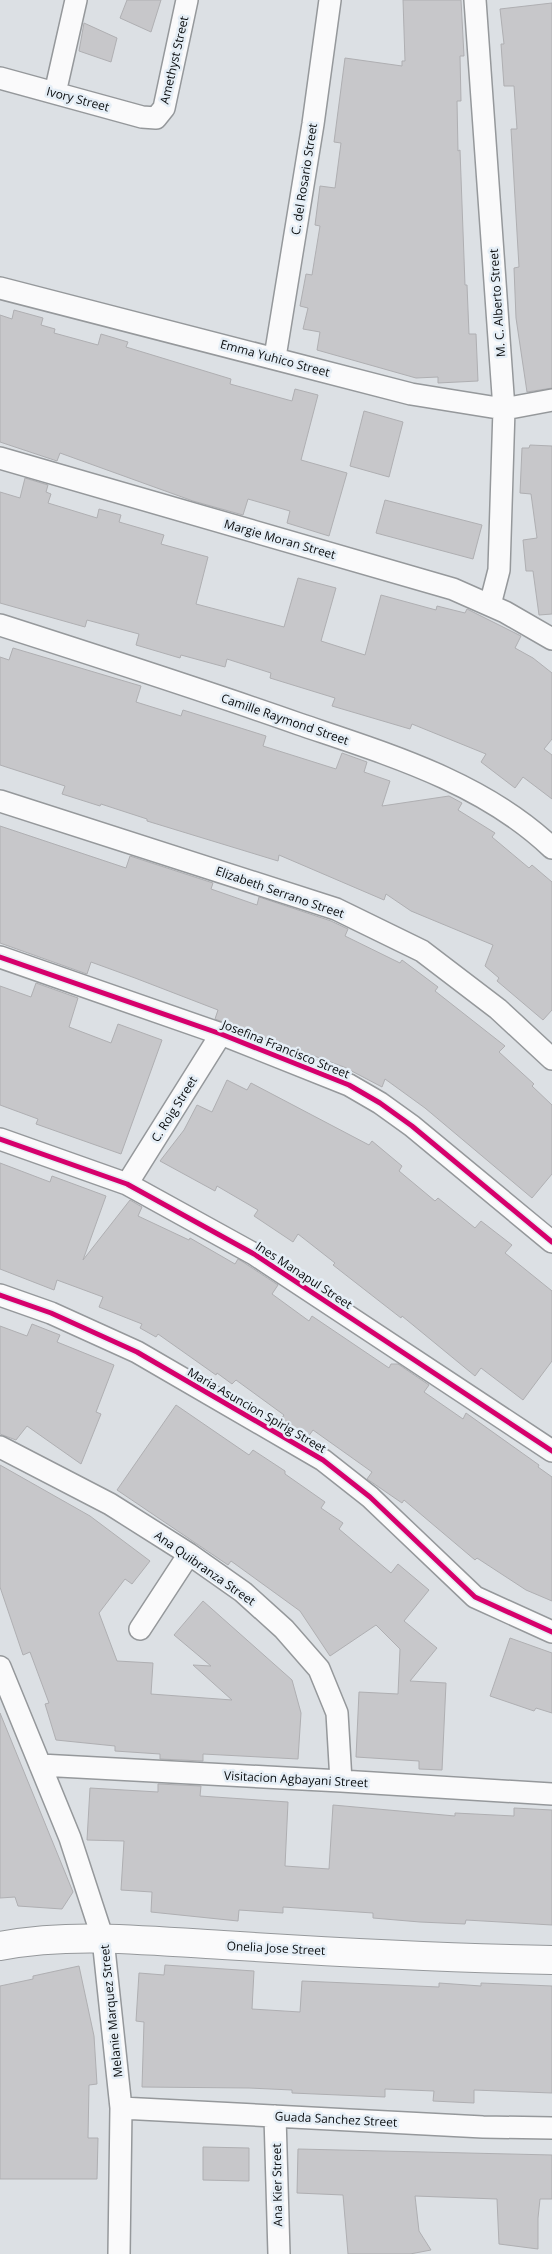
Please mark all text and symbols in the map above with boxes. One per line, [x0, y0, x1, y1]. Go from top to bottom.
street label: Amethyst Street [156, 14, 192, 106]
street label: Ivory Street [45, 82, 111, 116]
street label: C. del Rosario Street [287, 122, 321, 236]
street label: M. C. Alberto Street [485, 248, 509, 358]
street label: Emma Yuhico Street [218, 335, 332, 381]
street label: Margie Moran Street [222, 515, 338, 563]
street label: Camille Raymond Street [219, 689, 351, 749]
street label: Elizabeth Serrano Street [213, 862, 347, 922]
street label: Josefina Francisco Street [219, 1015, 352, 1082]
street label: C. Roig Street [147, 1073, 201, 1145]
street label: Ines Manapul Street [252, 1237, 356, 1313]
street label: Maria Asuncion Spirig Street [184, 1363, 330, 1457]
street label: Ana Quibranza Street [151, 1527, 259, 1609]
street label: Visitacion Agbayani Street [224, 1767, 368, 1791]
street label: Onelia Jose Street [226, 1937, 326, 1959]
street label: Melanie Marquez Street [96, 1944, 126, 2078]
street label: Guada Sanchez Street [274, 2107, 398, 2131]
street label: Ana Kier Street [268, 2143, 286, 2227]

